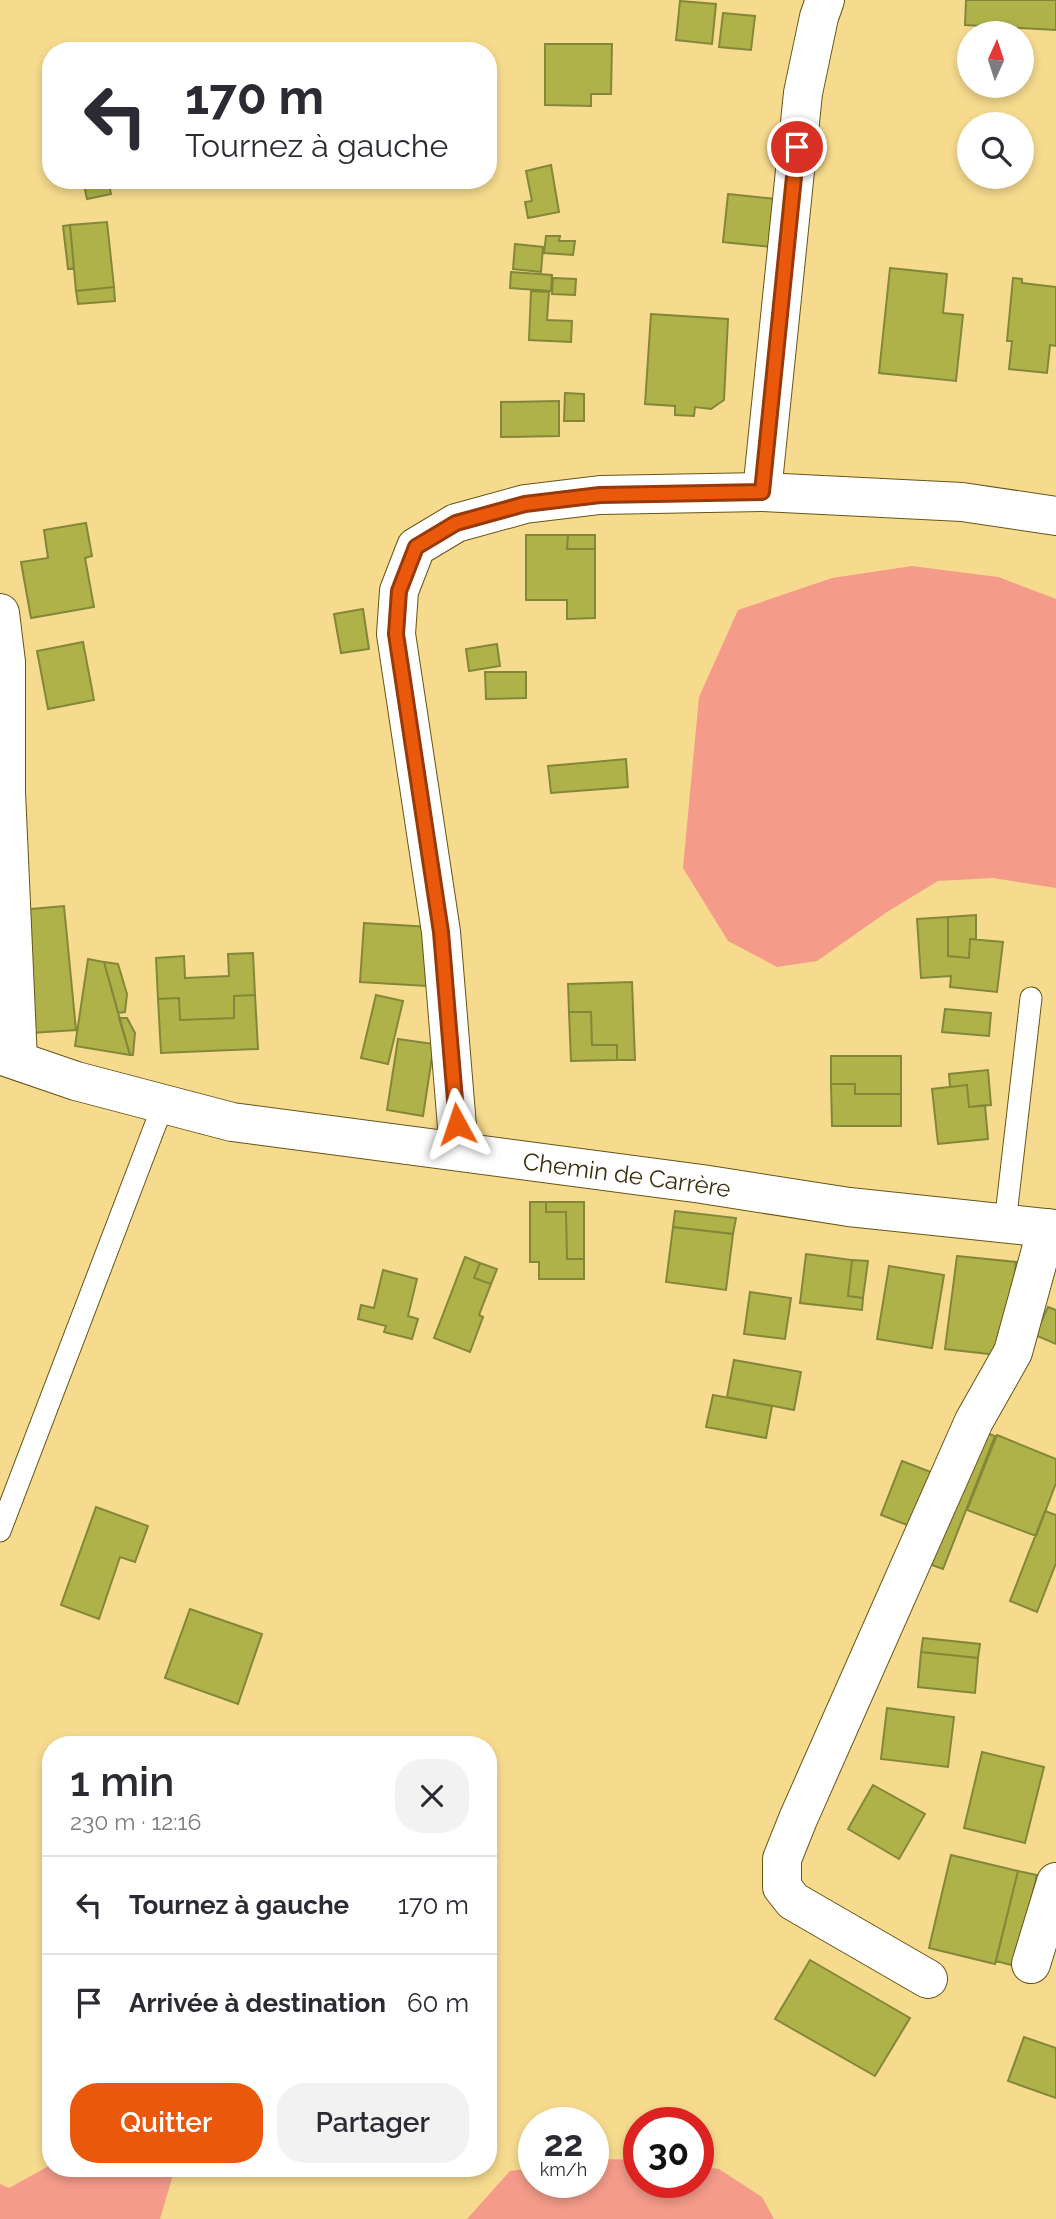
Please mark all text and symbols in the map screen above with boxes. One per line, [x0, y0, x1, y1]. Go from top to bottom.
north arrow [957, 21, 1034, 98]
map controls [957, 21, 1034, 189]
text: 170 m [185, 68, 324, 125]
icon: left [70, 70, 161, 161]
button: search [957, 112, 1034, 189]
pin [767, 117, 827, 177]
text: Tournez à gauche [185, 127, 448, 164]
icon: arrive [778, 128, 816, 166]
position arrow [420, 1087, 494, 1161]
street label: Chemin de Carrère [521, 1146, 733, 1203]
text: 1 min [70, 1757, 174, 1806]
button: close [395, 1759, 469, 1833]
text: 230 m · 12:16 [70, 1808, 201, 1835]
icon: left [70, 1886, 108, 1924]
text: Tournez à gauche [129, 1890, 349, 1920]
text: 170 m [398, 1890, 469, 1920]
icon: arrive [70, 1984, 108, 2022]
text: Arrivée à destination [129, 1988, 386, 2018]
text: 60 m [407, 1988, 469, 2018]
button: Quitter [70, 2083, 263, 2163]
button: Partager [277, 2083, 469, 2163]
speed limit sign: 30 [623, 2107, 714, 2198]
text: 22 [544, 2123, 583, 2164]
text: km/h [540, 2159, 587, 2180]

